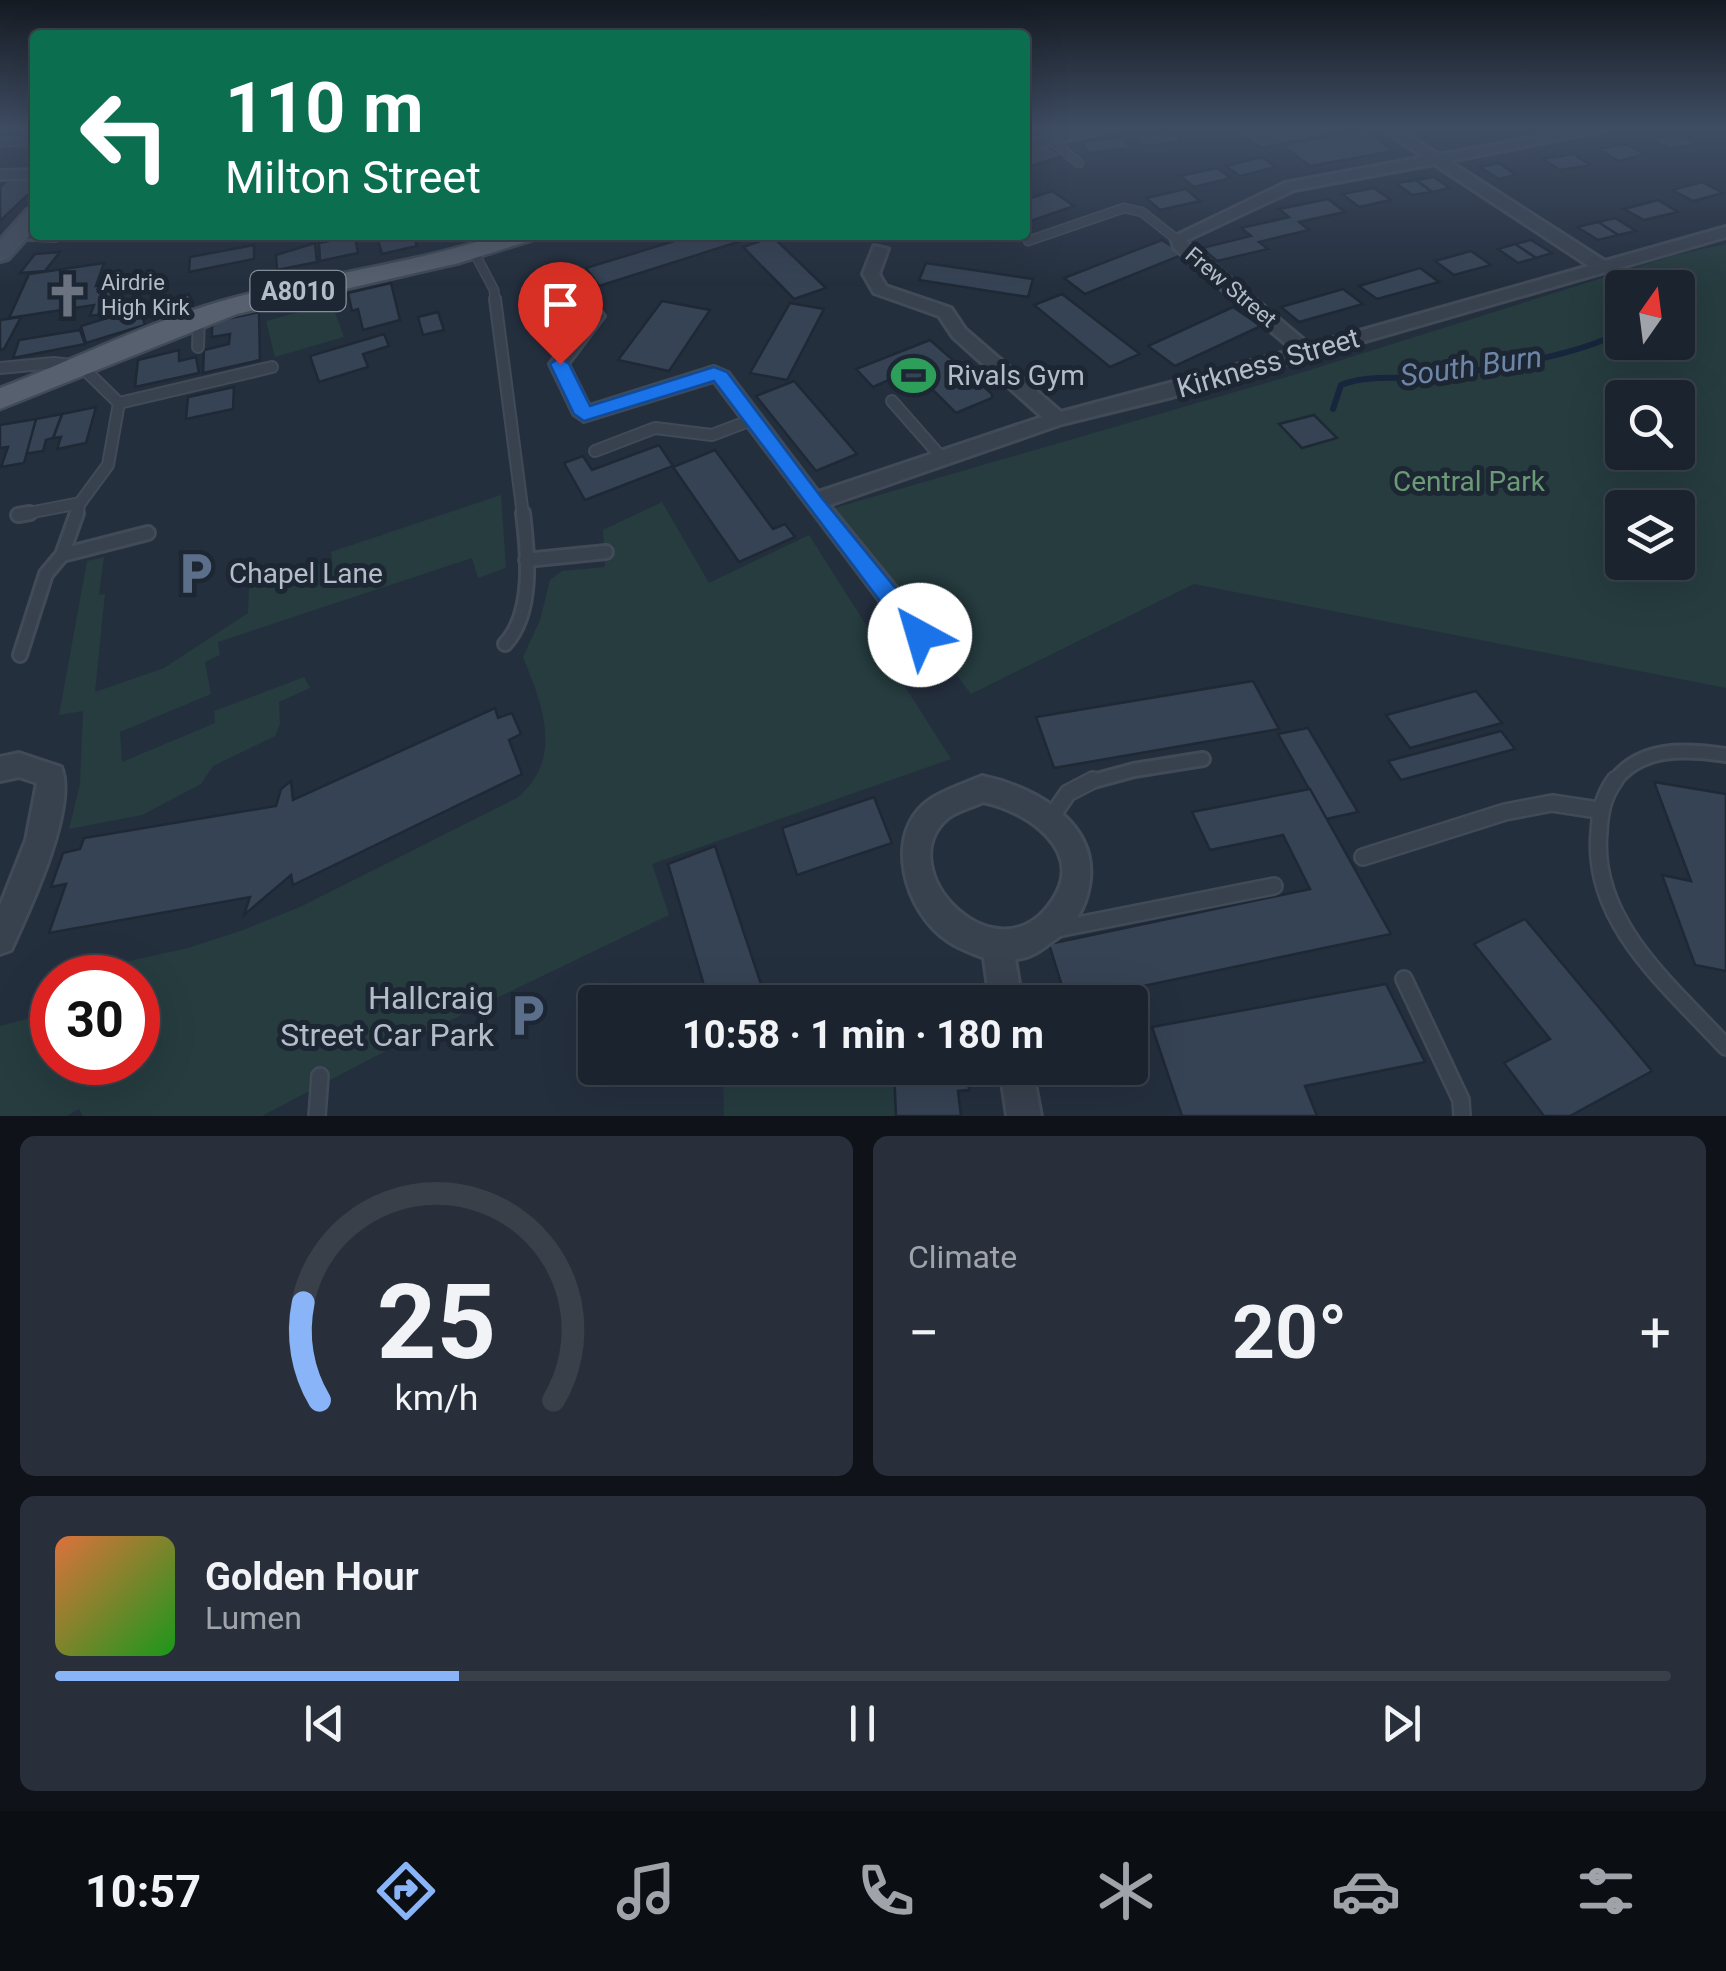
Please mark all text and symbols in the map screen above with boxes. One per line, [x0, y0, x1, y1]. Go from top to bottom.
text: 110 m [225, 67, 424, 149]
icon: left [60, 70, 190, 200]
text: Milton Street [225, 151, 481, 204]
street label: Frew Street [1181, 242, 1281, 332]
pin [518, 262, 603, 365]
place label: Airdrie High Kirk [101, 270, 191, 320]
north arrow [1605, 270, 1695, 360]
map controls [1605, 270, 1695, 580]
church icon: Airdrie High Kirk [44, 271, 92, 319]
road number: A8010 [250, 271, 346, 311]
icon: arrive [533, 277, 588, 332]
street label: Kirkness Street [1173, 321, 1363, 405]
water label: South Burn [1398, 339, 1544, 393]
sports icon: Rivals Gym [890, 351, 938, 399]
place label: Rivals Gym [947, 359, 1085, 392]
button: search [1605, 380, 1695, 470]
park label: Central Park [1393, 465, 1546, 498]
button: layers [1605, 490, 1695, 580]
parking icon: Chapel Lane [172, 549, 220, 597]
place label: Chapel Lane [229, 557, 383, 590]
position arrow [868, 583, 972, 687]
speed limit sign: 30 [30, 955, 160, 1085]
place label: Hallcraig Street Car Park [280, 979, 495, 1054]
parking icon: Hallcraig Street Car Park [503, 992, 551, 1040]
text: 10:58 · 1 min · 180 m [682, 1013, 1044, 1057]
text: Climate [908, 1238, 1017, 1276]
text: 25 [377, 1262, 496, 1383]
text: 20° [1232, 1288, 1347, 1376]
text: − [908, 1301, 939, 1365]
text: + [1640, 1301, 1671, 1365]
text: km/h [395, 1377, 478, 1419]
text: Golden Hour [205, 1555, 419, 1599]
text: Lumen [205, 1599, 302, 1637]
icon: previous [297, 1696, 352, 1751]
icon: pause [835, 1696, 890, 1751]
icon: next [1374, 1696, 1429, 1751]
icon: directions [371, 1856, 441, 1926]
icon: music [611, 1856, 681, 1926]
icon: phone [851, 1856, 921, 1926]
icon: climate [1091, 1856, 1161, 1926]
icon: car [1331, 1856, 1401, 1926]
icon: filters [1571, 1856, 1641, 1926]
text: 10:57 [85, 1865, 201, 1918]

